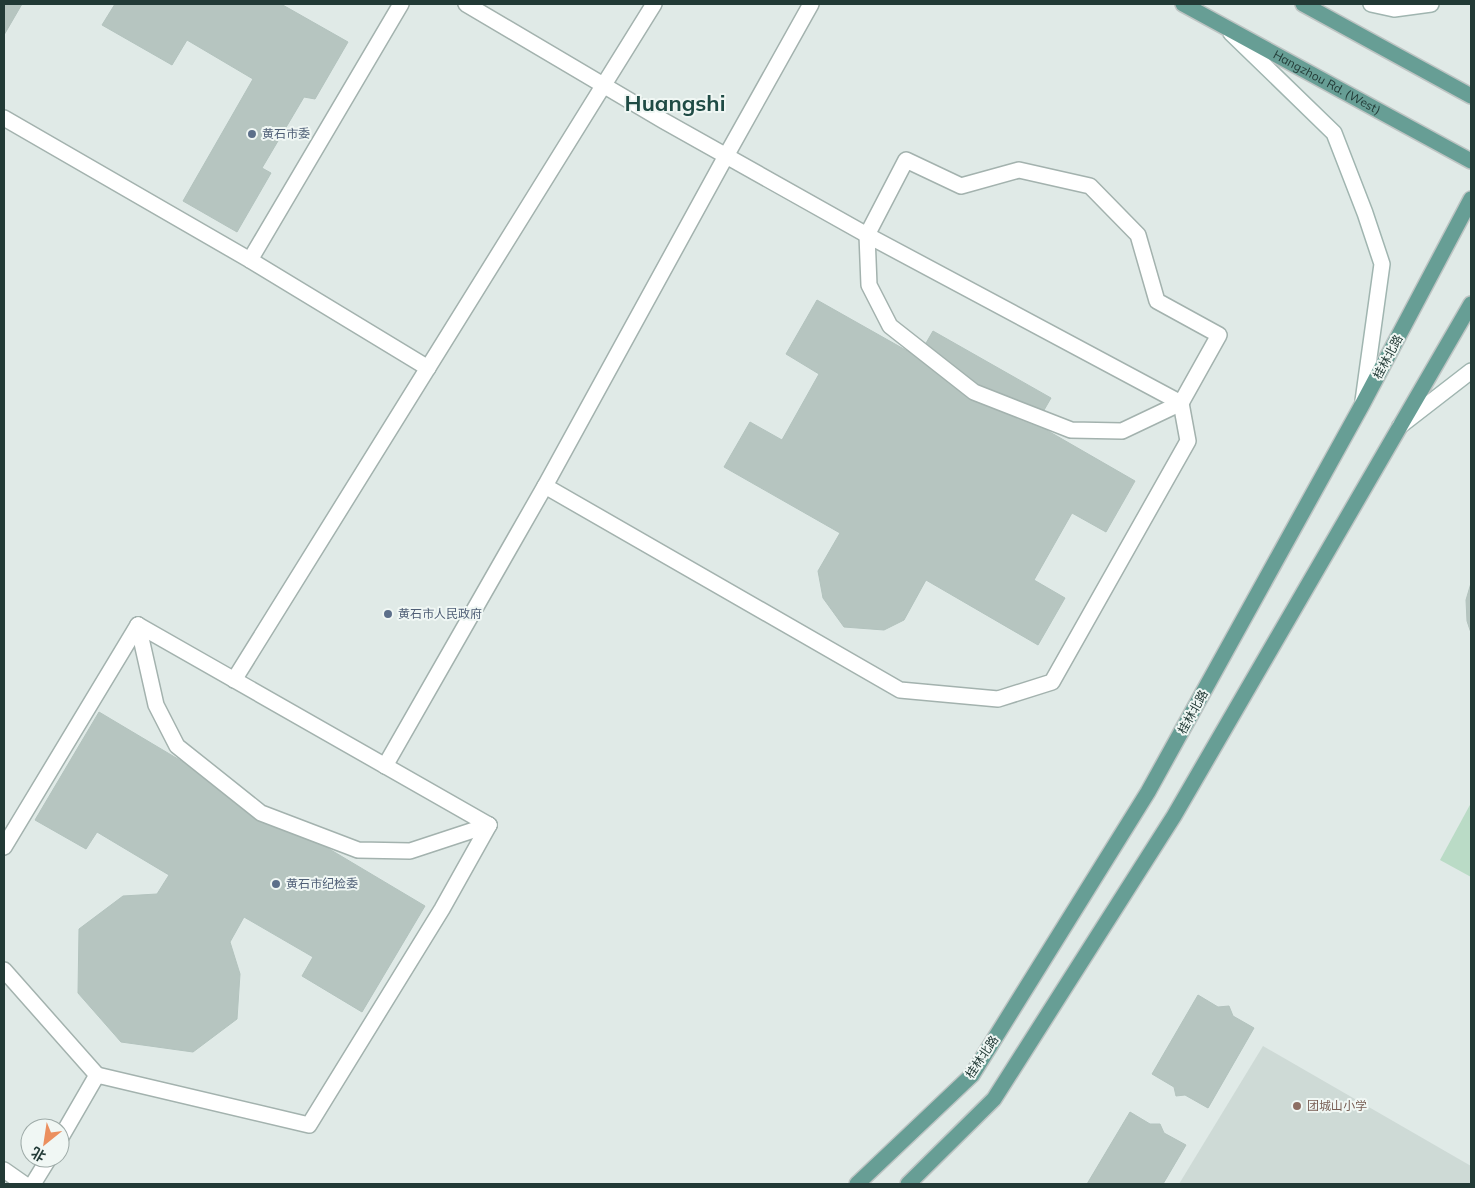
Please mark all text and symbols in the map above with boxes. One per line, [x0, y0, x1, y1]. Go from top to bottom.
street label: Hangzhou Rd. (West) [1271, 47, 1384, 117]
district label: Huangshi [625, 89, 725, 117]
place label: 黄石市委 [262, 126, 310, 141]
marker: 黄石市委 [246, 128, 258, 140]
street label: 桂林北路 [1370, 332, 1405, 381]
place label: 黄石市人民政府 [398, 606, 482, 621]
marker: 黄石市人民政府 [382, 608, 394, 620]
street label: 桂林北路 [1174, 687, 1211, 736]
place label: 黄石市纪检委 [286, 876, 358, 891]
marker: 黄石市纪检委 [270, 878, 282, 890]
street label: 桂林北路 [962, 1033, 1001, 1081]
place label: 团城山小学 [1307, 1098, 1367, 1113]
marker: 团城山小学 [1291, 1100, 1303, 1112]
north arrow [20, 1118, 70, 1168]
text: 北 [28, 1143, 49, 1166]

